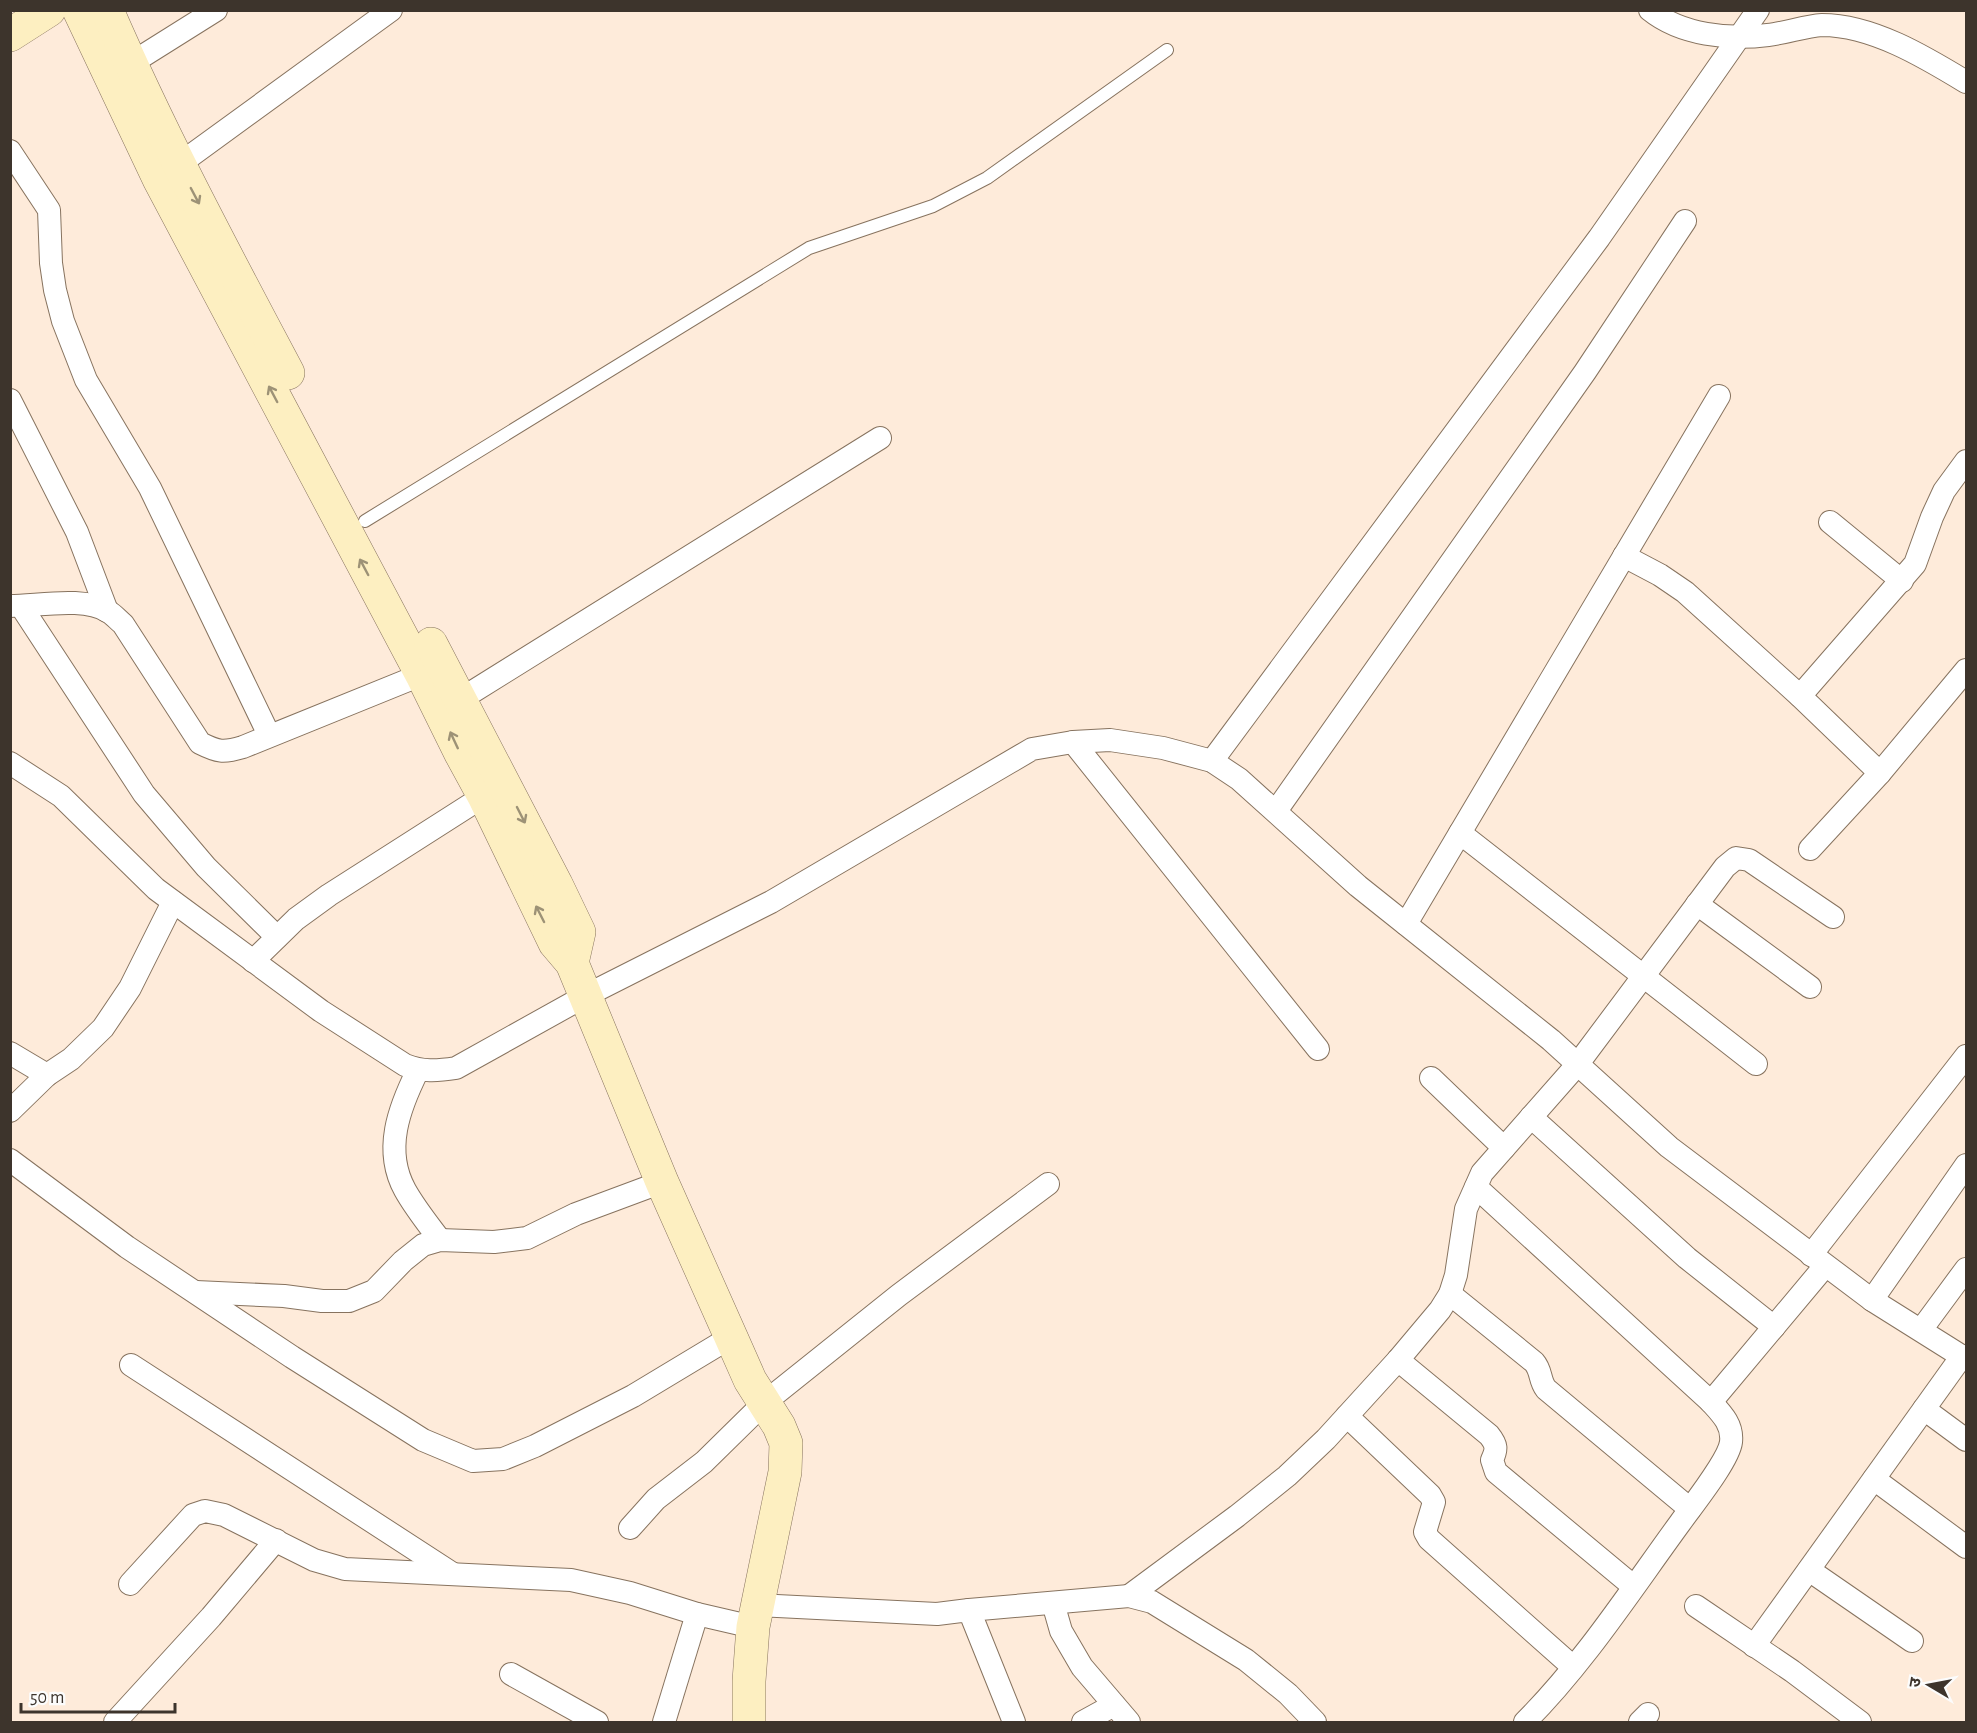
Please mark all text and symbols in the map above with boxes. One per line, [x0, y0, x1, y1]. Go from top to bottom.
one-way arrow [190, 187, 201, 205]
one-way arrow [267, 386, 278, 404]
one-way arrow [358, 558, 369, 576]
one-way arrow [448, 731, 460, 749]
one-way arrow [516, 805, 527, 823]
one-way arrow [534, 906, 546, 924]
north arrow [1899, 1655, 1959, 1715]
scale bar [21, 1676, 176, 1714]
text: उ [1907, 1676, 1924, 1689]
text: 50 m [30, 1689, 64, 1707]

